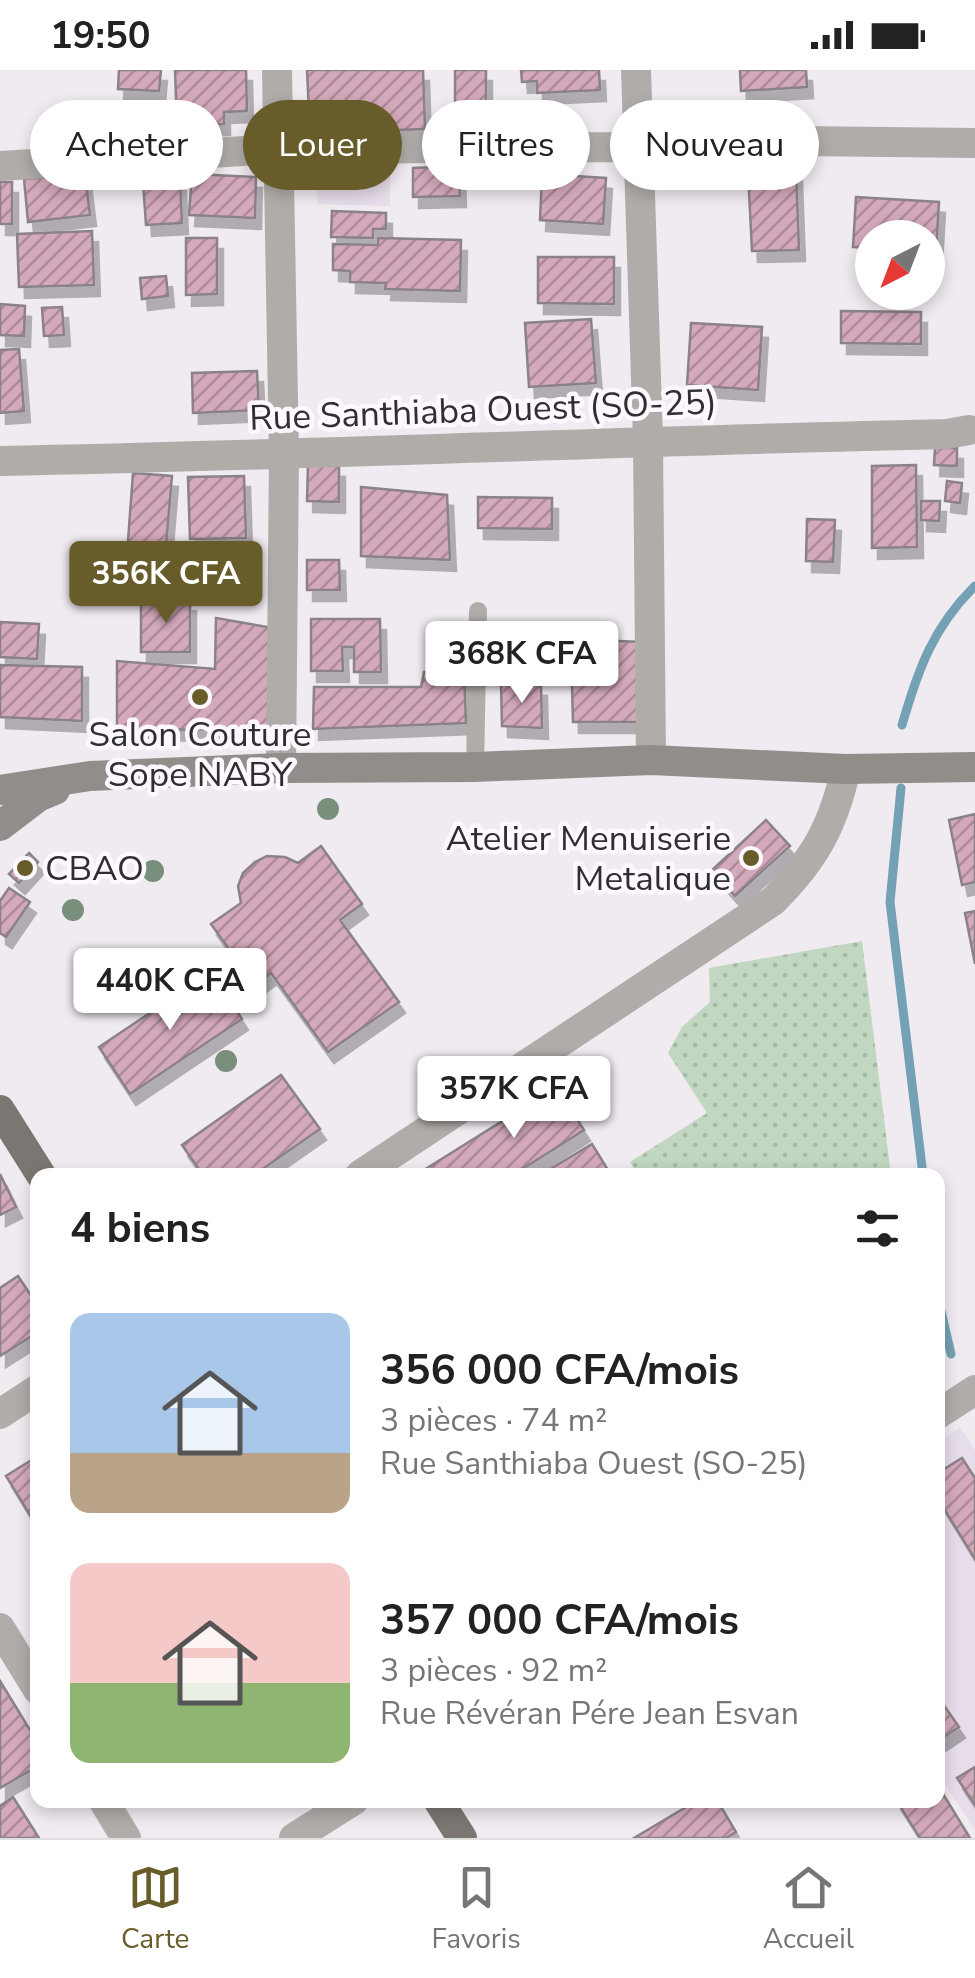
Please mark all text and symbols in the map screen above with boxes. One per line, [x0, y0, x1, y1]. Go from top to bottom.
text: 19:50 [50, 10, 151, 61]
chip: Acheter [30, 100, 223, 190]
chip: Louer [243, 100, 402, 190]
chip: Filtres [422, 100, 590, 190]
chip: Nouveau [610, 100, 819, 190]
north arrow [855, 220, 945, 310]
map controls [855, 220, 945, 310]
street label: Rue Santhiaba Ouest (SO-25) [248, 378, 718, 442]
pin: 356K CFA [63, 541, 269, 626]
text: 356K CFA [91, 552, 241, 595]
pin: 368K CFA [419, 621, 625, 706]
text: 368K CFA [447, 632, 597, 675]
marker: Salon Couture Sope NABY [189, 686, 211, 708]
place label: Salon Couture Sope NABY [89, 711, 311, 798]
place label: Atelier Menuiserie Metalique [446, 815, 731, 902]
place label: CBAO [45, 845, 144, 892]
marker: Atelier Menuiserie Metalique [740, 847, 762, 869]
marker: CBAO [14, 857, 36, 879]
pin: 440K CFA [67, 948, 273, 1033]
text: 440K CFA [95, 959, 245, 1002]
pin: 357K CFA [411, 1056, 617, 1141]
text: 357K CFA [439, 1067, 589, 1110]
text: 4 biens [70, 1200, 210, 1257]
icon: filters [850, 1201, 905, 1256]
text: 356 000 CFA/mois [380, 1342, 739, 1399]
icon: home [150, 1353, 270, 1473]
text: 3 pièces · 74 m² [380, 1399, 607, 1442]
text: Rue Santhiaba Ouest (SO-25) [380, 1442, 808, 1485]
text: 357 000 CFA/mois [380, 1592, 739, 1649]
icon: home [150, 1603, 270, 1723]
text: 3 pièces · 92 m² [380, 1649, 607, 1692]
text: Rue Révéran Pére Jean Esvan [380, 1692, 799, 1735]
tab: Carte [121, 1860, 190, 1958]
tab: Favoris [431, 1860, 521, 1958]
tab: Accueil [763, 1860, 854, 1958]

